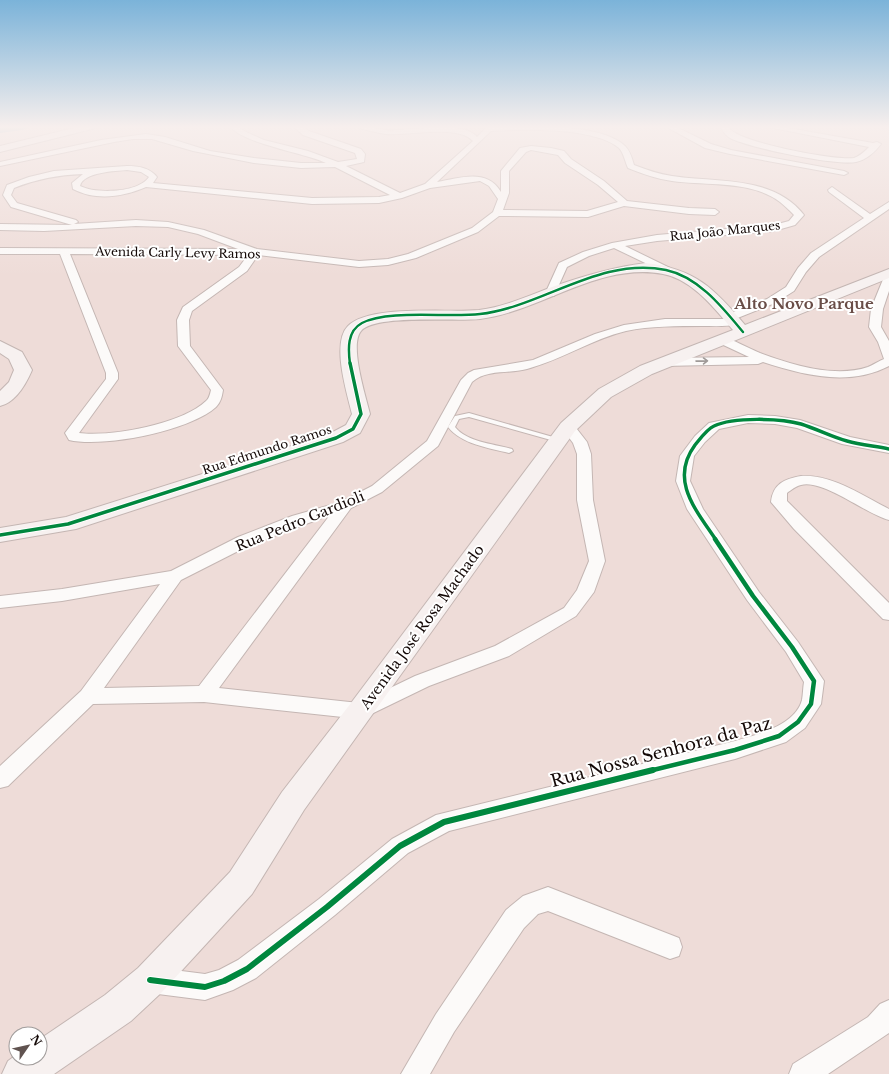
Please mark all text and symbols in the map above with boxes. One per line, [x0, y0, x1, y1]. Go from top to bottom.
street label: Rua João Marques [669, 217, 781, 244]
street label: Avenida Carly Levy Ramos [94, 244, 261, 261]
district label: Alto Novo Parque [733, 294, 874, 313]
one-way arrow [695, 358, 708, 365]
street label: Rua Edmundo Ramos [200, 422, 333, 478]
street label: Rua Pedro Gardioli [233, 487, 367, 555]
street label: Avenida José Rosa Machado [356, 541, 488, 714]
street label: Rua Nossa Senhora da Paz [548, 713, 774, 792]
north arrow [8, 1026, 48, 1066]
text: N [28, 1032, 45, 1049]

